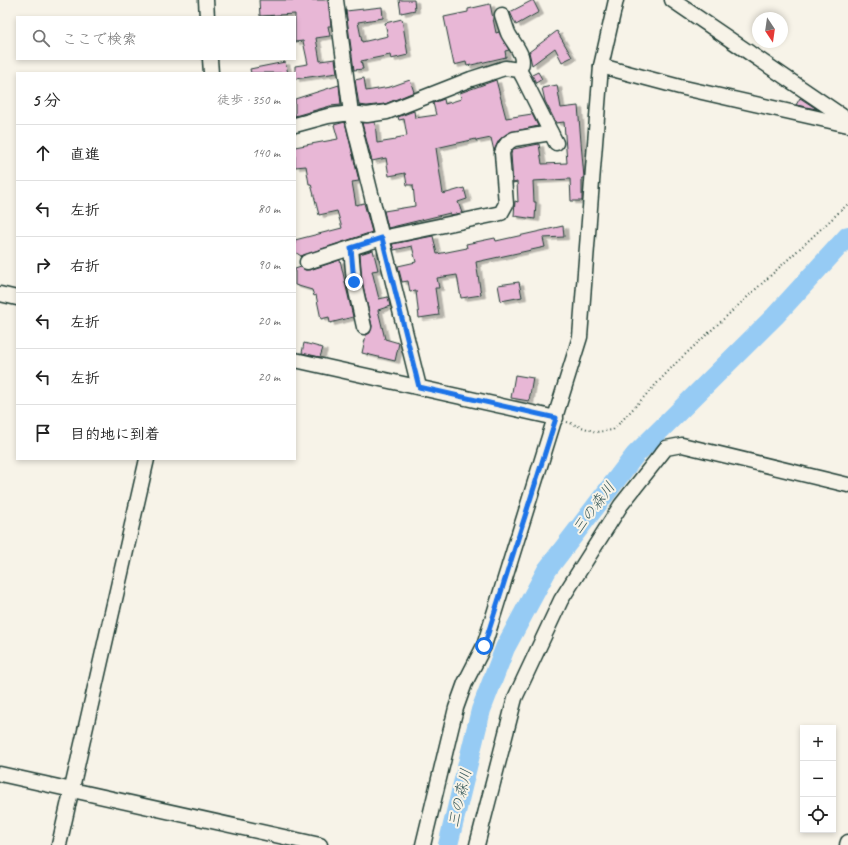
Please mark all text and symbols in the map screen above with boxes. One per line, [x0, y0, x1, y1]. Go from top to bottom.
north arrow [752, 12, 788, 48]
search box [16, 16, 296, 60]
icon: search [30, 27, 52, 49]
text: ここで検索 [62, 30, 137, 49]
text: 5 分 [32, 90, 61, 111]
text: 徒歩 · 350 m [217, 92, 280, 108]
icon: ahead [32, 142, 54, 164]
text: 直進 [70, 145, 100, 164]
text: 140 m [252, 145, 280, 161]
icon: left [32, 198, 54, 220]
text: 左折 [70, 201, 100, 220]
text: 80 m [258, 201, 280, 217]
icon: right [32, 254, 54, 276]
text: 右折 [70, 257, 100, 276]
text: 90 m [258, 257, 280, 273]
route end [345, 273, 363, 291]
icon: left [32, 310, 54, 332]
text: 左折 [70, 313, 100, 332]
text: 20 m [258, 313, 280, 329]
icon: left [32, 366, 54, 388]
text: 左折 [70, 369, 100, 388]
text: 20 m [258, 369, 280, 385]
icon: arrive [32, 422, 54, 444]
text: 目的地に到着 [70, 425, 160, 444]
water label: 三の森川 [568, 478, 620, 538]
route start [475, 637, 493, 655]
map controls [800, 725, 836, 833]
button: + [800, 725, 836, 761]
button: − [800, 761, 836, 797]
water label: 三の森川 [444, 767, 476, 829]
button: locate [800, 797, 836, 833]

